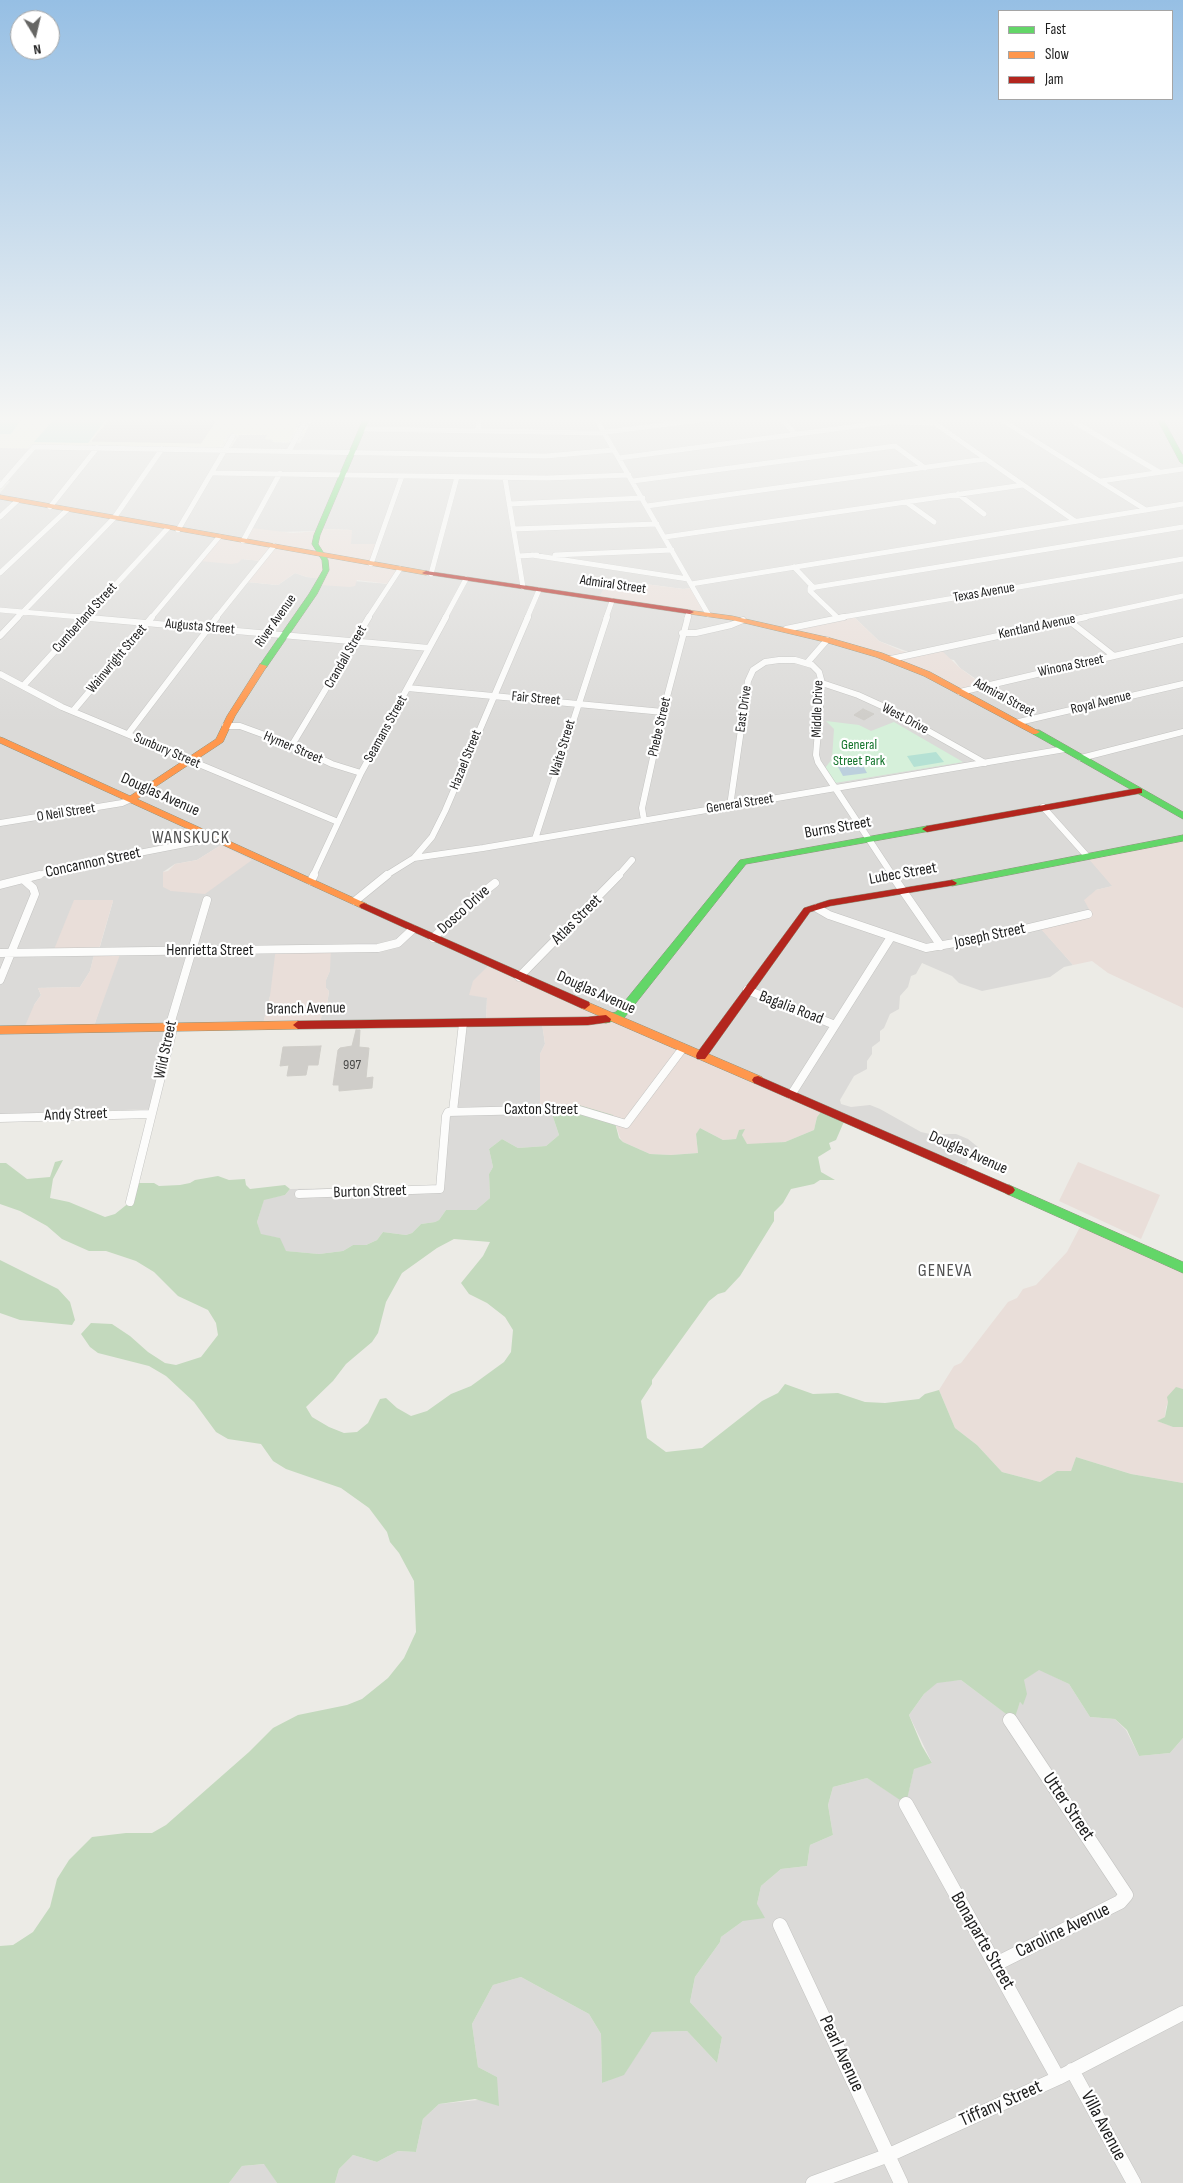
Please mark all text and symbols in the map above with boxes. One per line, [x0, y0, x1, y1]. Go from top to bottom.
north arrow [10, 10, 60, 60]
legend [998, 10, 1173, 100]
text: Fast [1045, 20, 1066, 39]
text: N [32, 40, 42, 58]
text: Slow [1045, 45, 1069, 64]
text: Jam [1045, 70, 1063, 89]
street label: Admiral Street [579, 572, 647, 598]
street label: Cumberland Street [49, 579, 121, 657]
street label: Texas Avenue [952, 579, 1016, 607]
street label: River Avenue [252, 591, 300, 651]
street label: Kentland Avenue [997, 611, 1077, 643]
street label: Augusta Street [165, 616, 235, 638]
street label: Wainwright Street [83, 621, 151, 697]
street label: Crandall Street [321, 622, 371, 692]
street label: Winona Street [1037, 651, 1105, 681]
street label: Admiral Street [971, 675, 1037, 721]
street label: Middle Drive [809, 680, 827, 738]
street label: East Drive [732, 685, 756, 733]
street label: Royal Avenue [1069, 687, 1133, 719]
street label: Fair Street [511, 689, 561, 709]
street label: Seamans Street [361, 692, 411, 766]
street label: Phebe Street [645, 696, 675, 758]
street label: West Drive [879, 700, 931, 738]
street label: Waite Street [546, 718, 580, 778]
street label: Hymer Street [261, 728, 325, 768]
street label: Hazael Street [446, 728, 486, 792]
street label: Sunbury Street [131, 729, 203, 773]
park label: General Street Park [833, 737, 885, 770]
street label: Douglas Avenue [118, 769, 202, 821]
street label: General Street [705, 790, 775, 818]
street label: O Neil Street [36, 800, 96, 826]
street label: Burns Street [803, 813, 873, 843]
district label: WANSKUCK [151, 827, 231, 849]
street label: Concannon Street [44, 844, 142, 882]
street label: Lubec Street [868, 859, 938, 889]
street label: Dosco Drive [434, 882, 494, 938]
street label: Atlas Street [548, 891, 606, 949]
street label: Joseph Street [953, 919, 1027, 953]
street label: Henrietta Street [166, 941, 254, 961]
street label: Douglas Avenue [554, 967, 638, 1019]
street label: Bagalia Road [756, 987, 826, 1029]
street label: Branch Avenue [266, 999, 346, 1019]
street label: Wild Street [150, 1019, 182, 1081]
house number: 997 [343, 1057, 361, 1073]
street label: Caxton Street [504, 1100, 578, 1120]
street label: Andy Street [44, 1104, 108, 1126]
street label: Douglas Avenue [926, 1127, 1010, 1179]
street label: Burton Street [333, 1181, 407, 1203]
district label: GENEVA [917, 1260, 973, 1282]
street label: Utter Street [1037, 1769, 1099, 1845]
street label: Bonaparte Street [945, 1888, 1019, 1994]
street label: Caroline Avenue [1012, 1898, 1114, 1964]
street label: Pearl Avenue [813, 2012, 869, 2096]
street label: Tiffany Street [956, 2076, 1046, 2132]
street label: Villa Avenue [1075, 2087, 1131, 2165]

